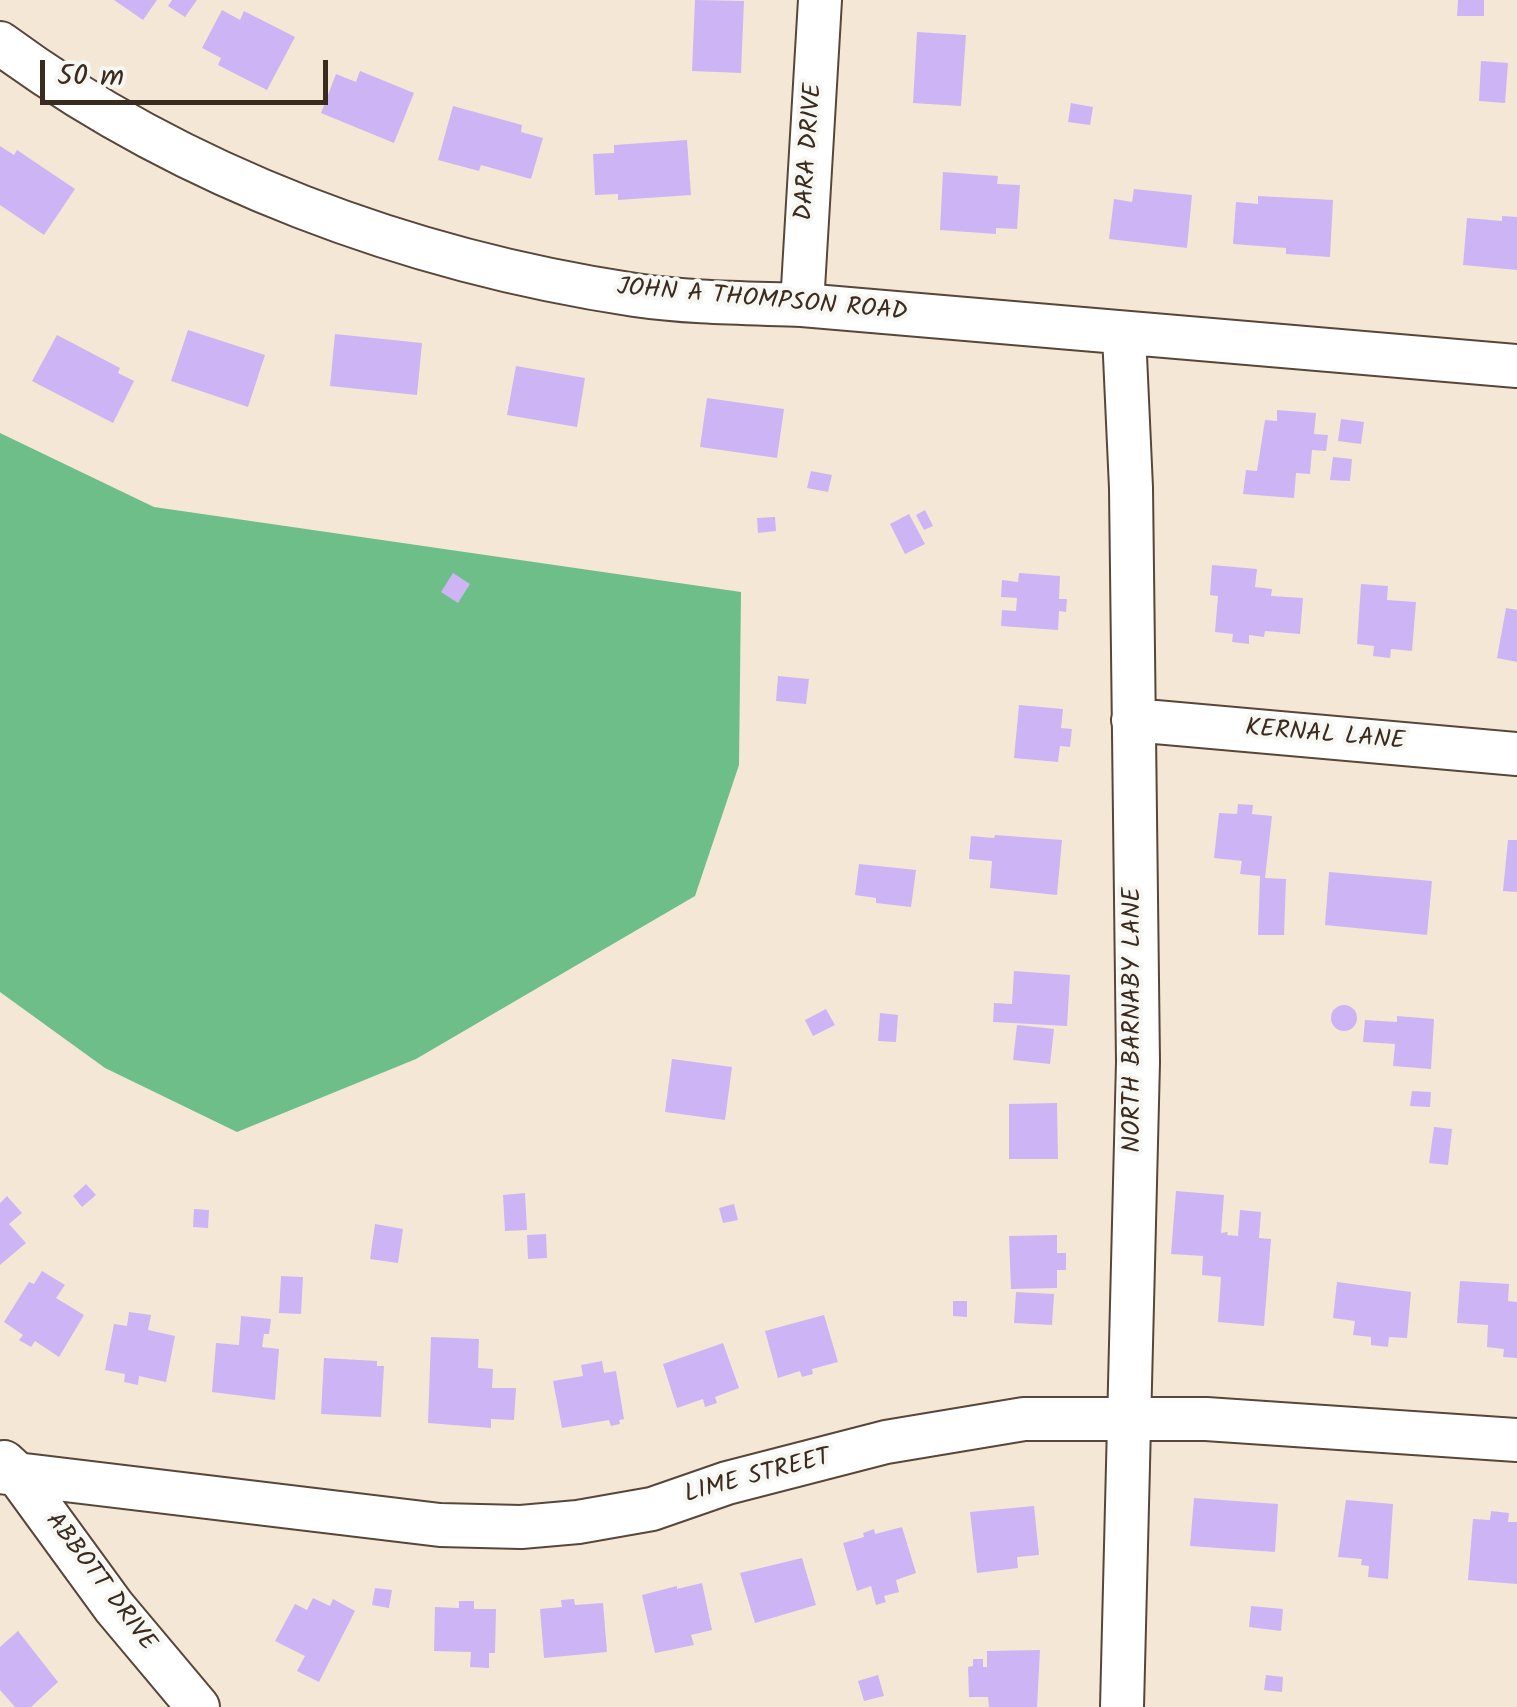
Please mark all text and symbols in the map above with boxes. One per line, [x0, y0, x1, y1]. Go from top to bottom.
scale bar [45, 40, 332, 102]
text: 50 m [57, 53, 124, 101]
street label: DARA DRIVE [791, 82, 831, 222]
street label: JOHN A THOMPSON ROAD [615, 274, 909, 330]
street label: KERNAL LANE [1244, 715, 1406, 759]
street label: NORTH BARNABY LANE [1120, 887, 1150, 1153]
street label: LIME STREET [682, 1444, 834, 1512]
street label: ABBOTT DRIVE [37, 1508, 161, 1658]

